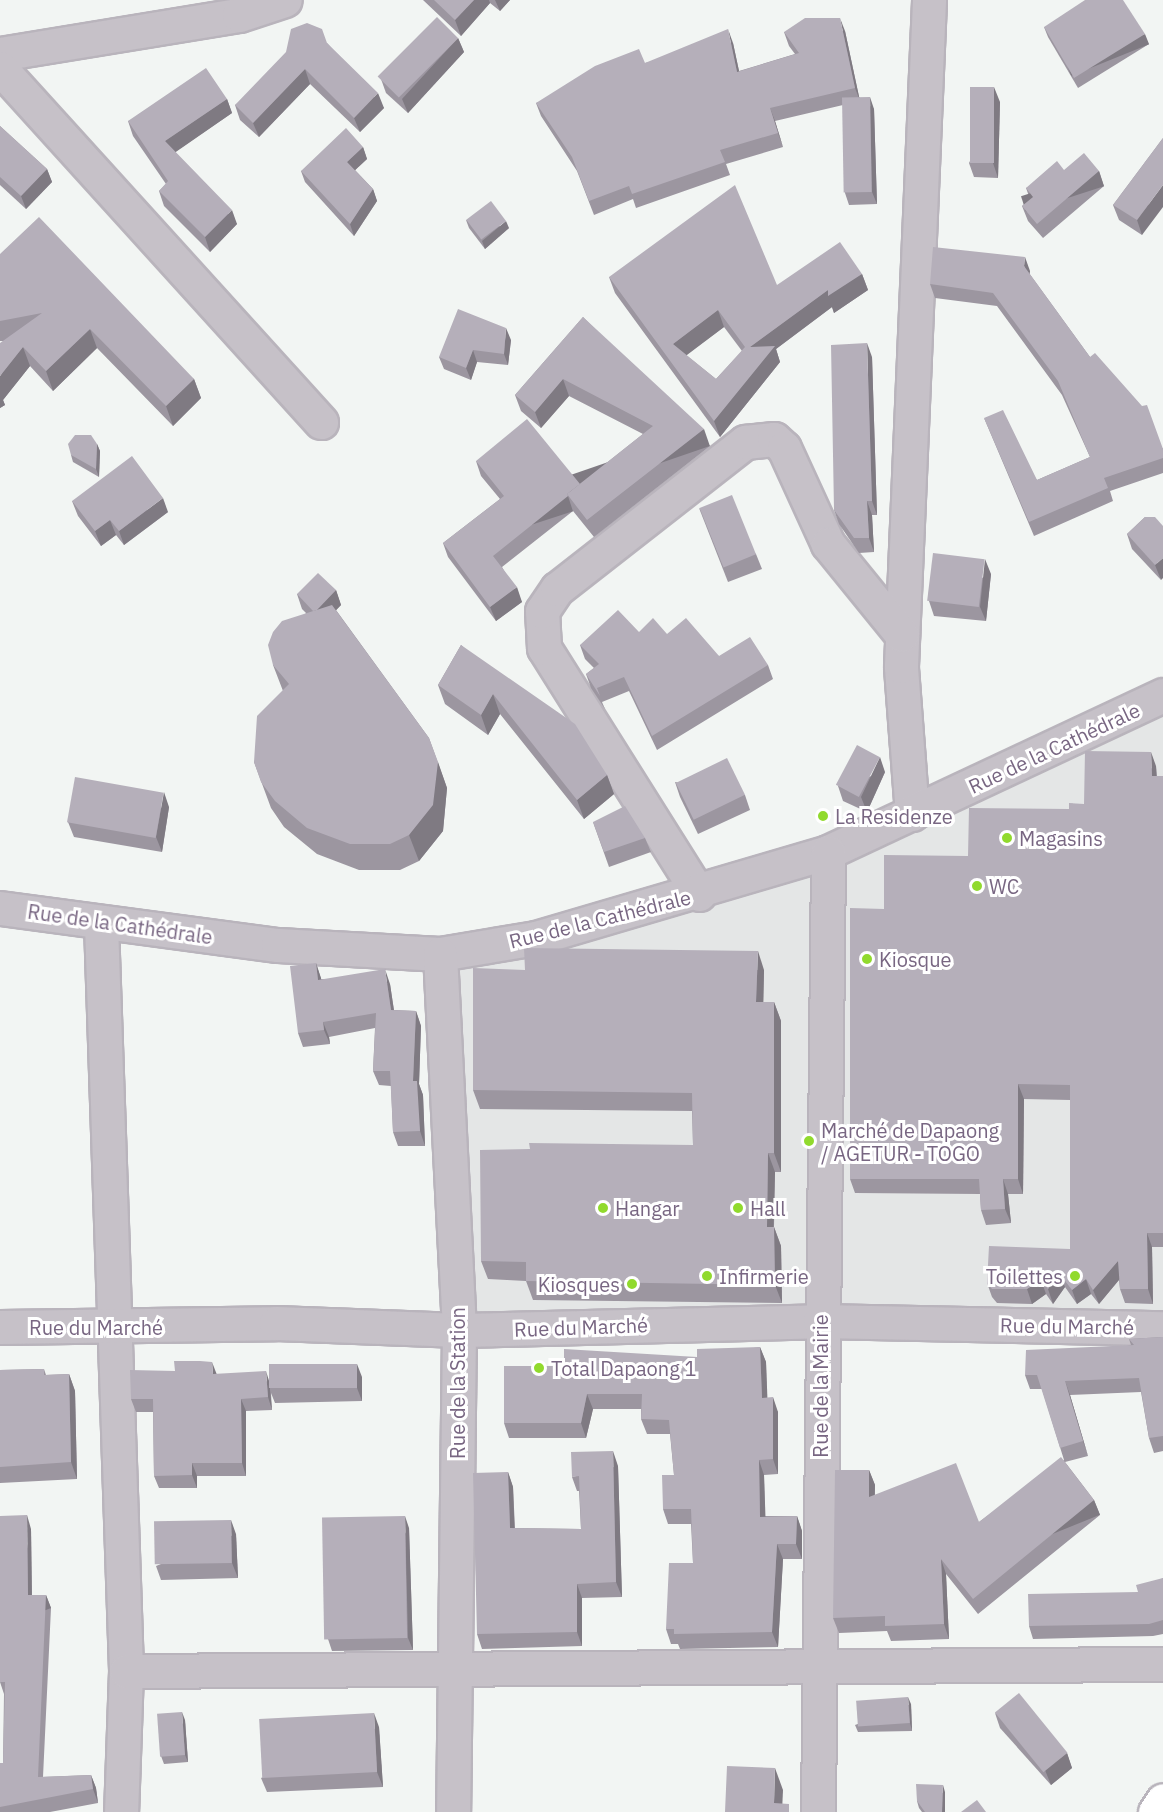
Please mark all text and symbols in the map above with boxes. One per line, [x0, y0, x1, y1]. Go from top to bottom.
street label: Rue de la Cathédrale [964, 698, 1144, 798]
place label: La Residenze [835, 804, 953, 828]
marker: La Residenze [816, 809, 830, 823]
place label: Magasins [1019, 826, 1103, 850]
marker: Magasins [1000, 831, 1014, 845]
place label: WC [989, 874, 1019, 898]
marker: WC [970, 879, 984, 893]
street label: Rue de la Cathédrale [507, 885, 693, 953]
street label: Rue de la Cathédrale [26, 899, 214, 949]
place label: Kiosque [879, 947, 952, 971]
marker: Kiosque [860, 952, 874, 966]
place label: Marché de Dapaong / AGETUR - TOGO [821, 1118, 999, 1165]
marker: Marché de Dapaong / AGETUR - TOGO [802, 1134, 816, 1148]
place label: Hangar [615, 1196, 680, 1220]
place label: Hall [750, 1196, 786, 1220]
marker: Hangar [596, 1201, 610, 1215]
marker: Hall [731, 1201, 745, 1215]
place label: Infirmerie [719, 1264, 809, 1288]
place label: Toilettes [986, 1264, 1063, 1288]
marker: Infirmerie [700, 1269, 714, 1283]
marker: Toilettes [1068, 1269, 1082, 1283]
place label: Kiosques [538, 1272, 620, 1296]
marker: Kiosques [625, 1277, 639, 1291]
street label: Rue de la Station [445, 1307, 469, 1459]
street label: Rue du Marché [514, 1313, 648, 1341]
street label: Rue du Marché [1000, 1313, 1134, 1339]
street label: Rue de la Mairie [808, 1314, 832, 1458]
street label: Rue du Marché [29, 1315, 163, 1339]
place label: Total Dapaong 1 [551, 1356, 696, 1380]
marker: Total Dapaong 1 [532, 1361, 546, 1375]

